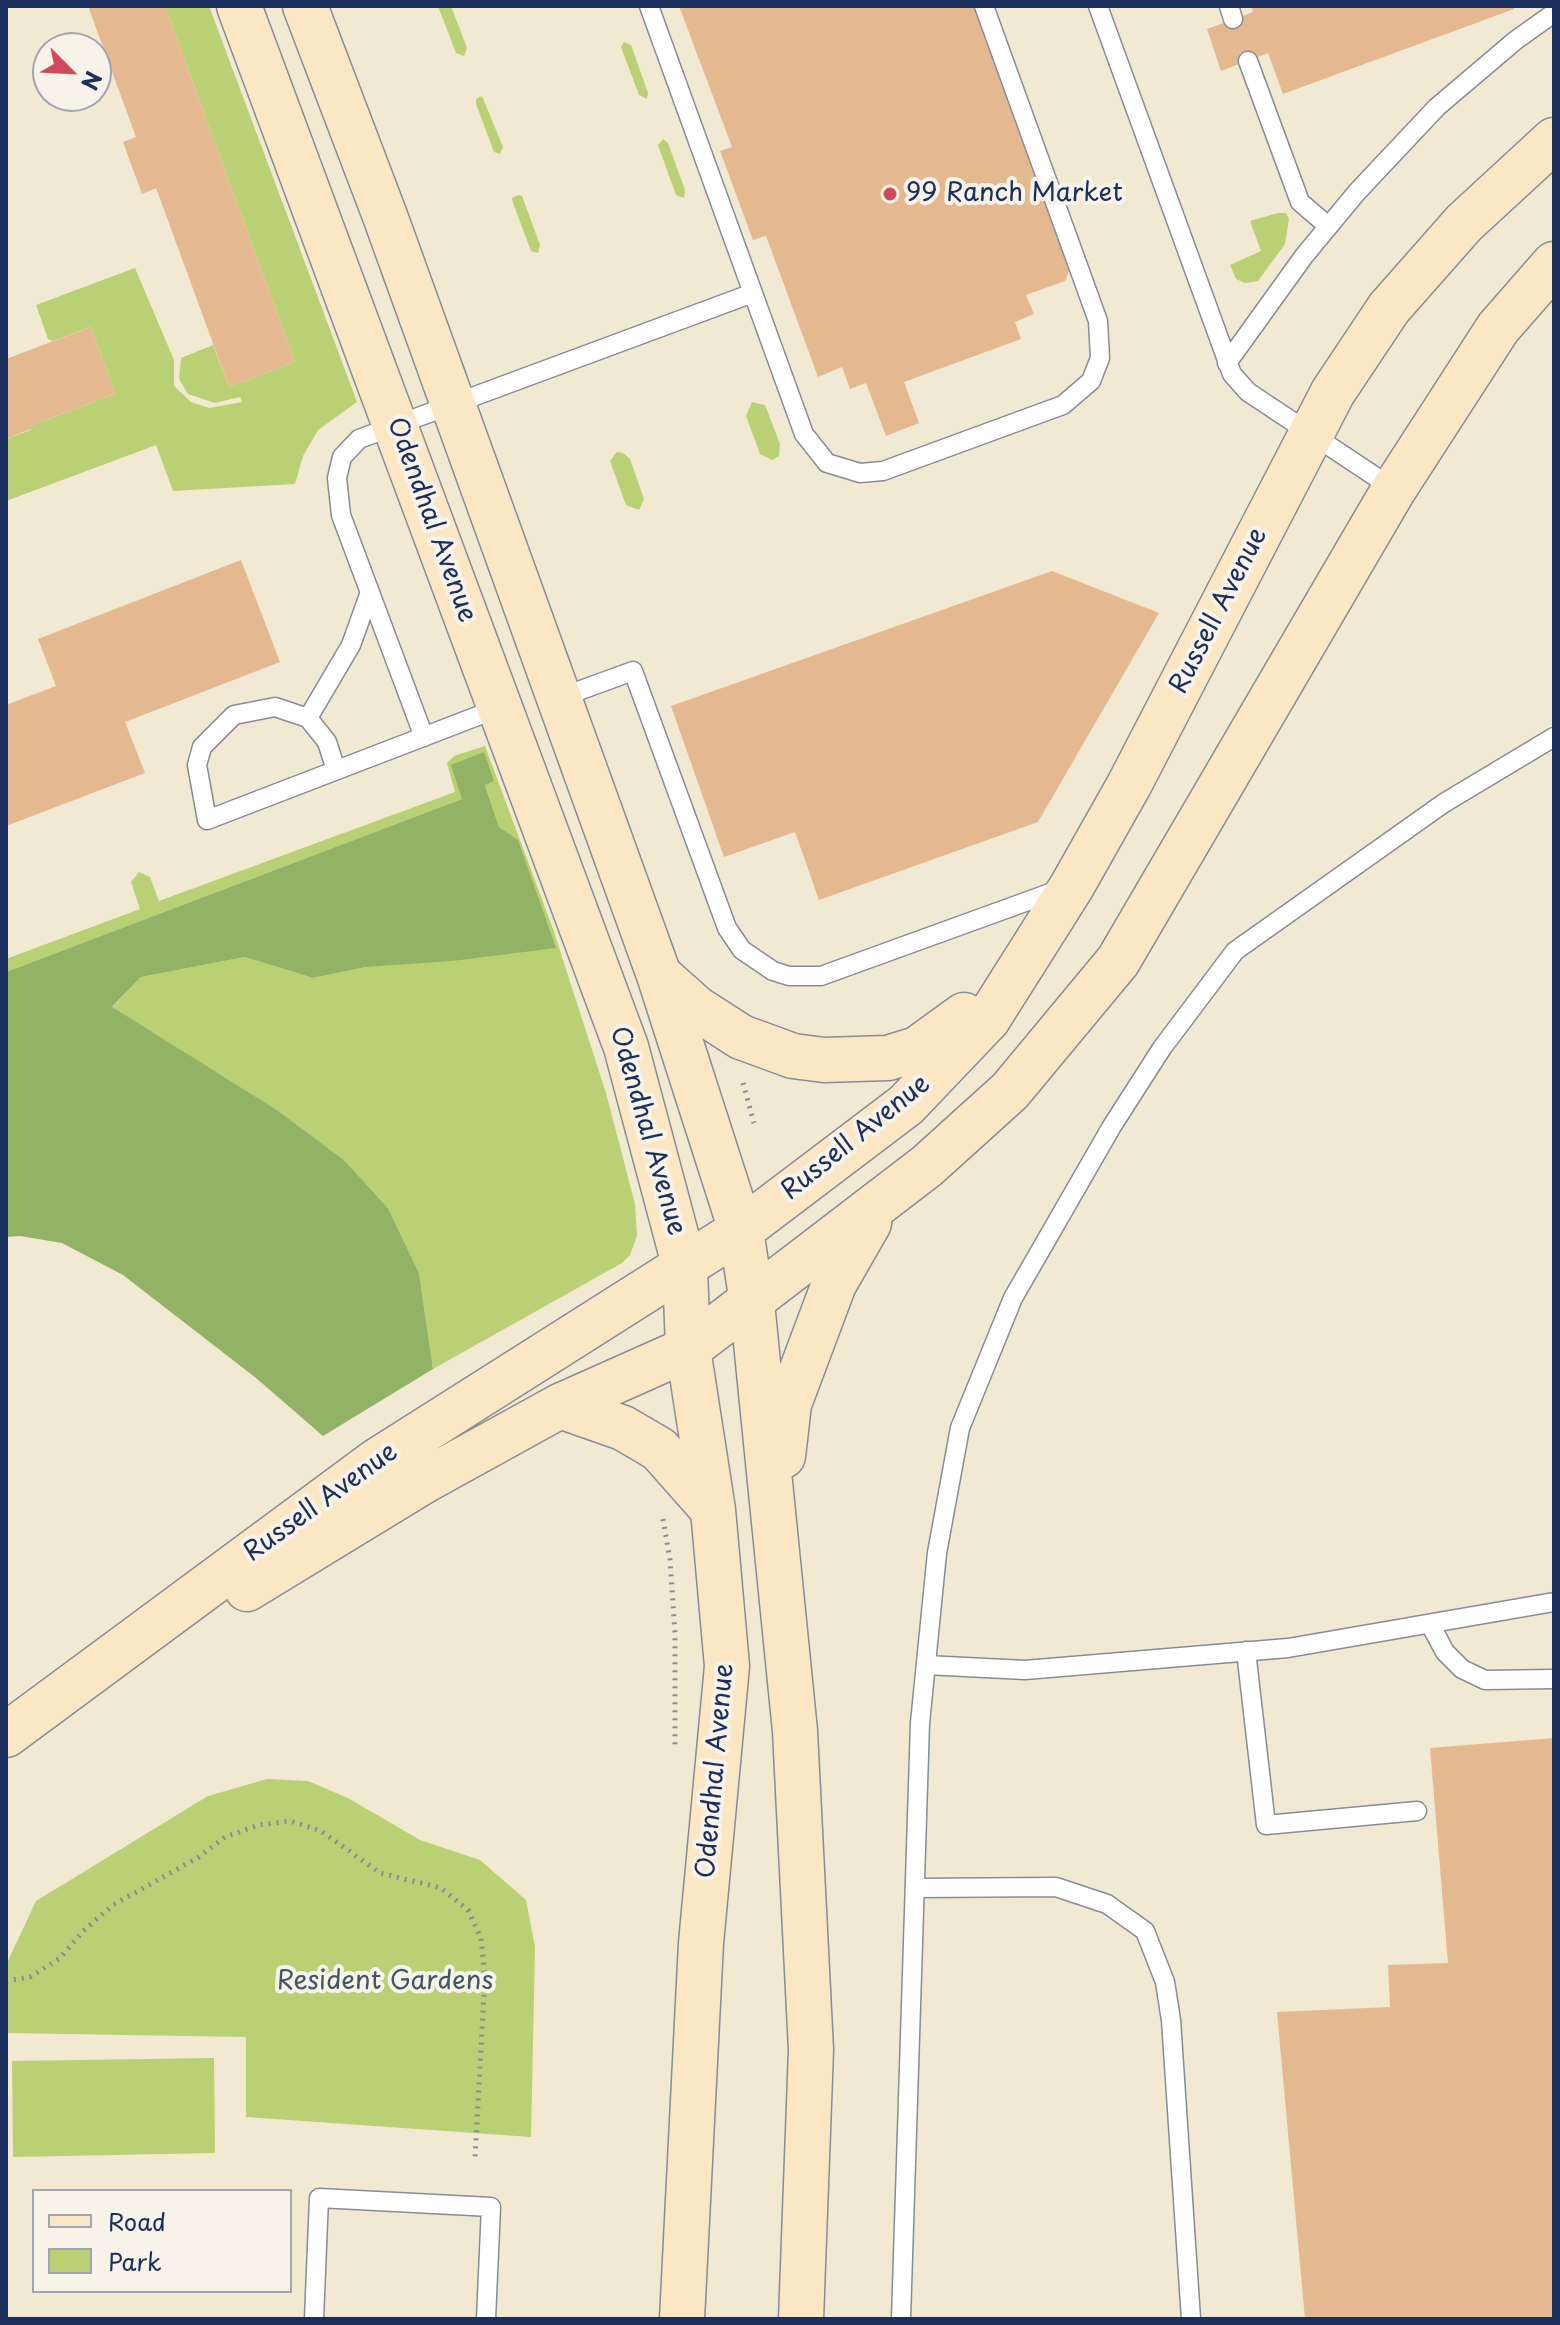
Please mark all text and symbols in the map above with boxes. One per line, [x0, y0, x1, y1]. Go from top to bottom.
north arrow [32, 32, 112, 112]
text: N [74, 66, 111, 96]
place label: 99 Ranch Market [906, 178, 1123, 210]
marker: 99 Ranch Market [881, 185, 899, 203]
street label: Odendhal Avenue [379, 413, 483, 627]
street label: Russell Avenue [1164, 523, 1274, 699]
street label: Odendhal Avenue [602, 1023, 692, 1239]
street label: Russell Avenue [775, 1069, 937, 1207]
street label: Russell Avenue [238, 1437, 404, 1569]
street label: Odendhal Avenue [691, 1662, 741, 1880]
park label: Resident Gardens [277, 1966, 493, 1998]
legend [32, 2189, 292, 2293]
text: Road [108, 2203, 166, 2239]
text: Park [108, 2243, 162, 2279]

